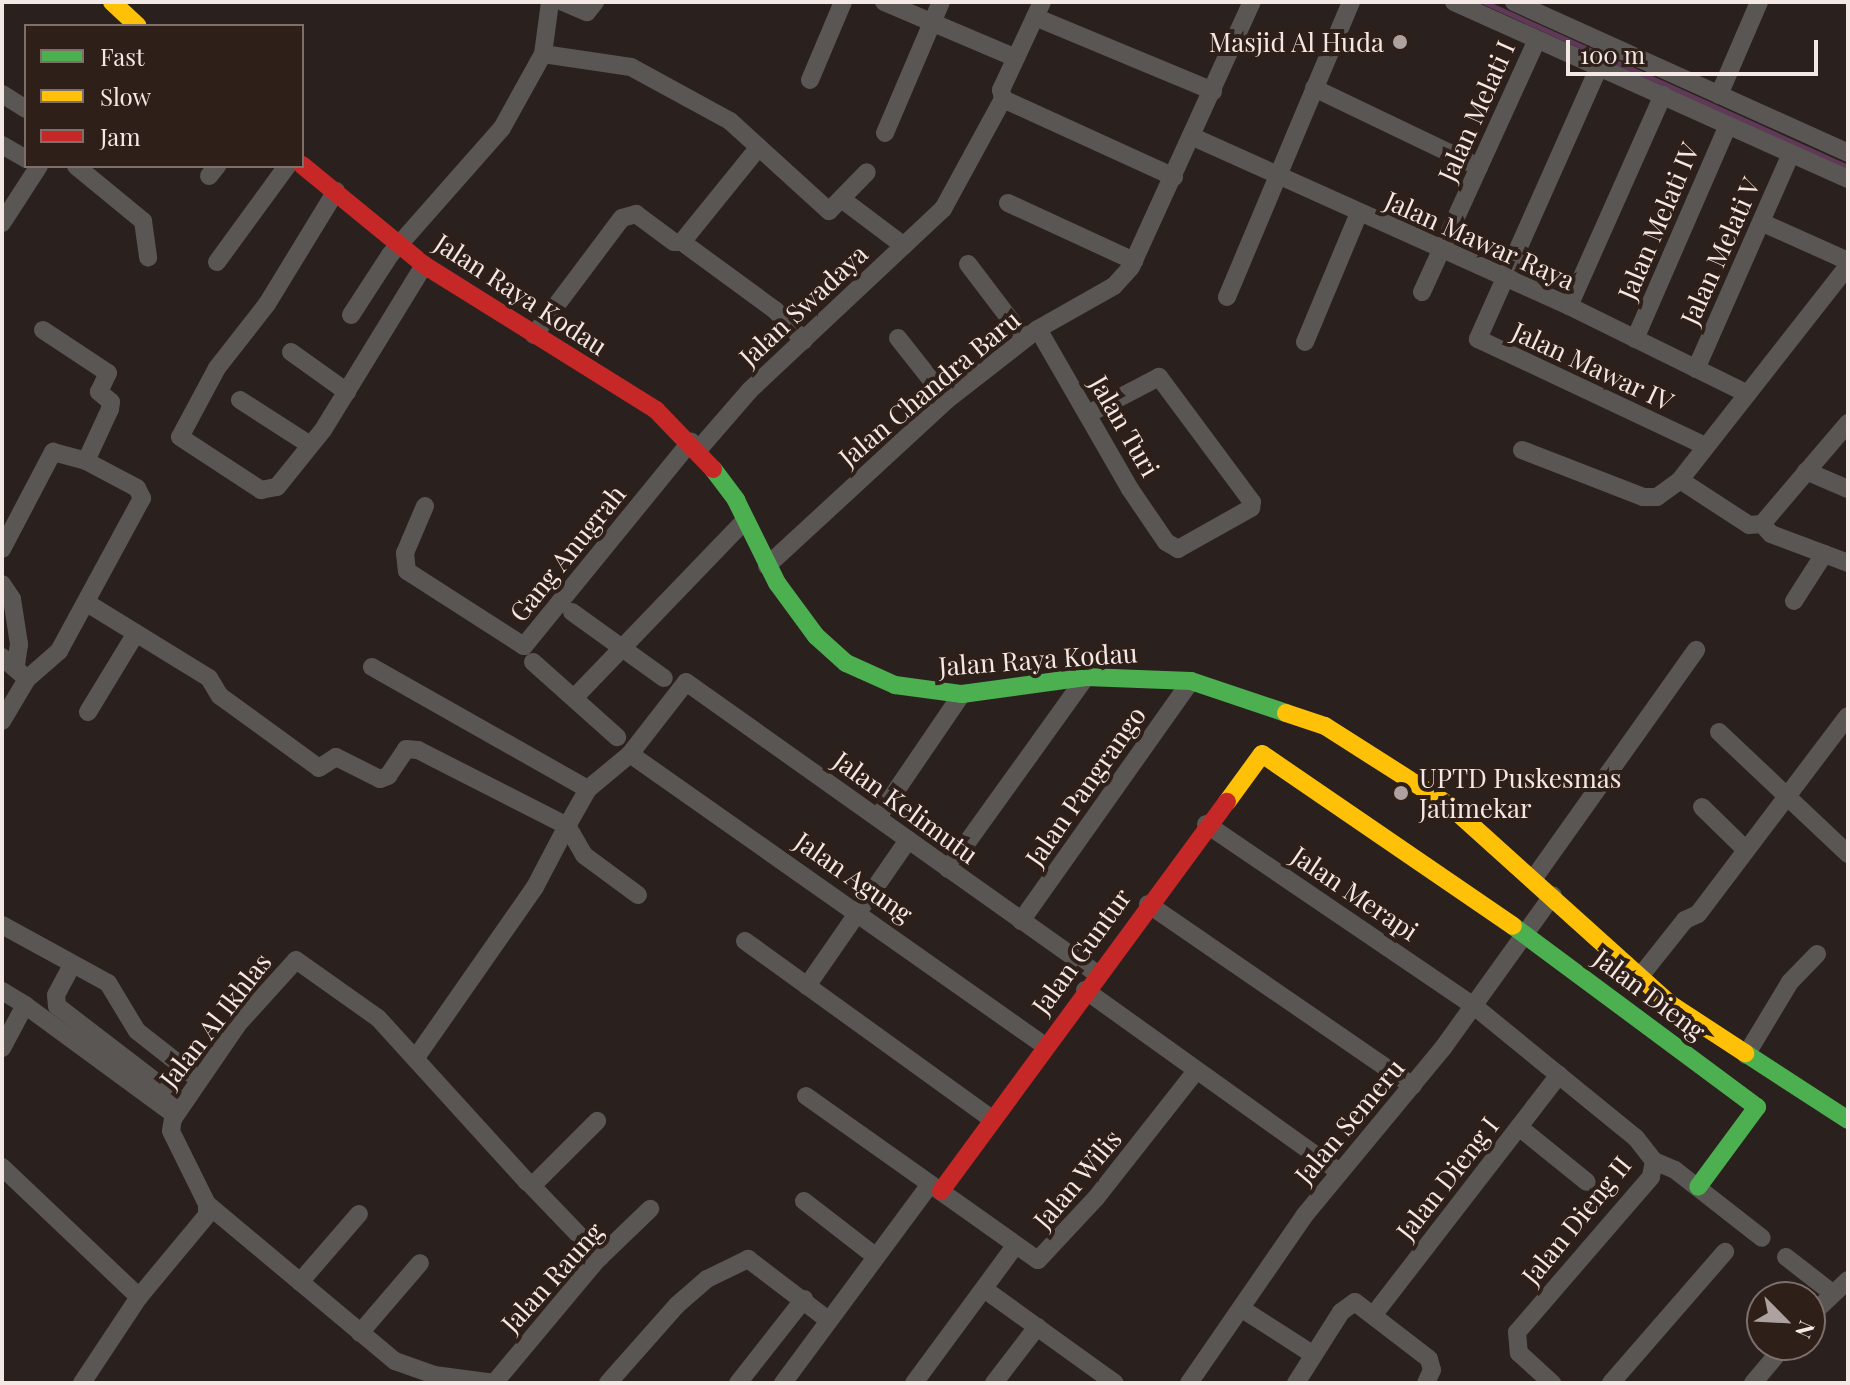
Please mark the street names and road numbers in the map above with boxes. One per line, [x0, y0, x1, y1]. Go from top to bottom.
street label: Jalan Melati I [1431, 36, 1521, 186]
street label: Jalan Melati IV [1611, 138, 1705, 304]
street label: Jalan Melati V [1673, 172, 1767, 330]
street label: Jalan Mawar Raya [1380, 184, 1580, 296]
street label: Jalan Raya Kodau [429, 227, 613, 361]
street label: Jalan Swadaya [732, 238, 874, 372]
street label: Jalan Chandra Baru [832, 303, 1026, 473]
street label: Jalan Mawar IV [1507, 315, 1679, 417]
street label: Jalan Turi [1084, 370, 1166, 482]
street label: Gang Anugrah [502, 478, 632, 628]
street label: Jalan Raya Kodau [937, 636, 1139, 682]
street label: Jalan Pangrango [1018, 700, 1152, 872]
street label: Jalan Kelimutu [828, 744, 984, 870]
street label: Jalan Agung [789, 825, 919, 929]
street label: Jalan Merapi [1286, 839, 1424, 947]
street label: Jalan Guntur [1025, 882, 1137, 1020]
street label: Jalan Dieng [1588, 942, 1712, 1046]
street label: Jalan Al Ikhlas [152, 946, 278, 1094]
street label: Jalan Semeru [1288, 1052, 1410, 1190]
street label: Jalan Dieng I [1389, 1110, 1505, 1246]
street label: Jalan Wilis [1026, 1123, 1128, 1235]
street label: Jalan Dieng II [1515, 1150, 1637, 1290]
street label: Jalan Raung [495, 1216, 609, 1338]

